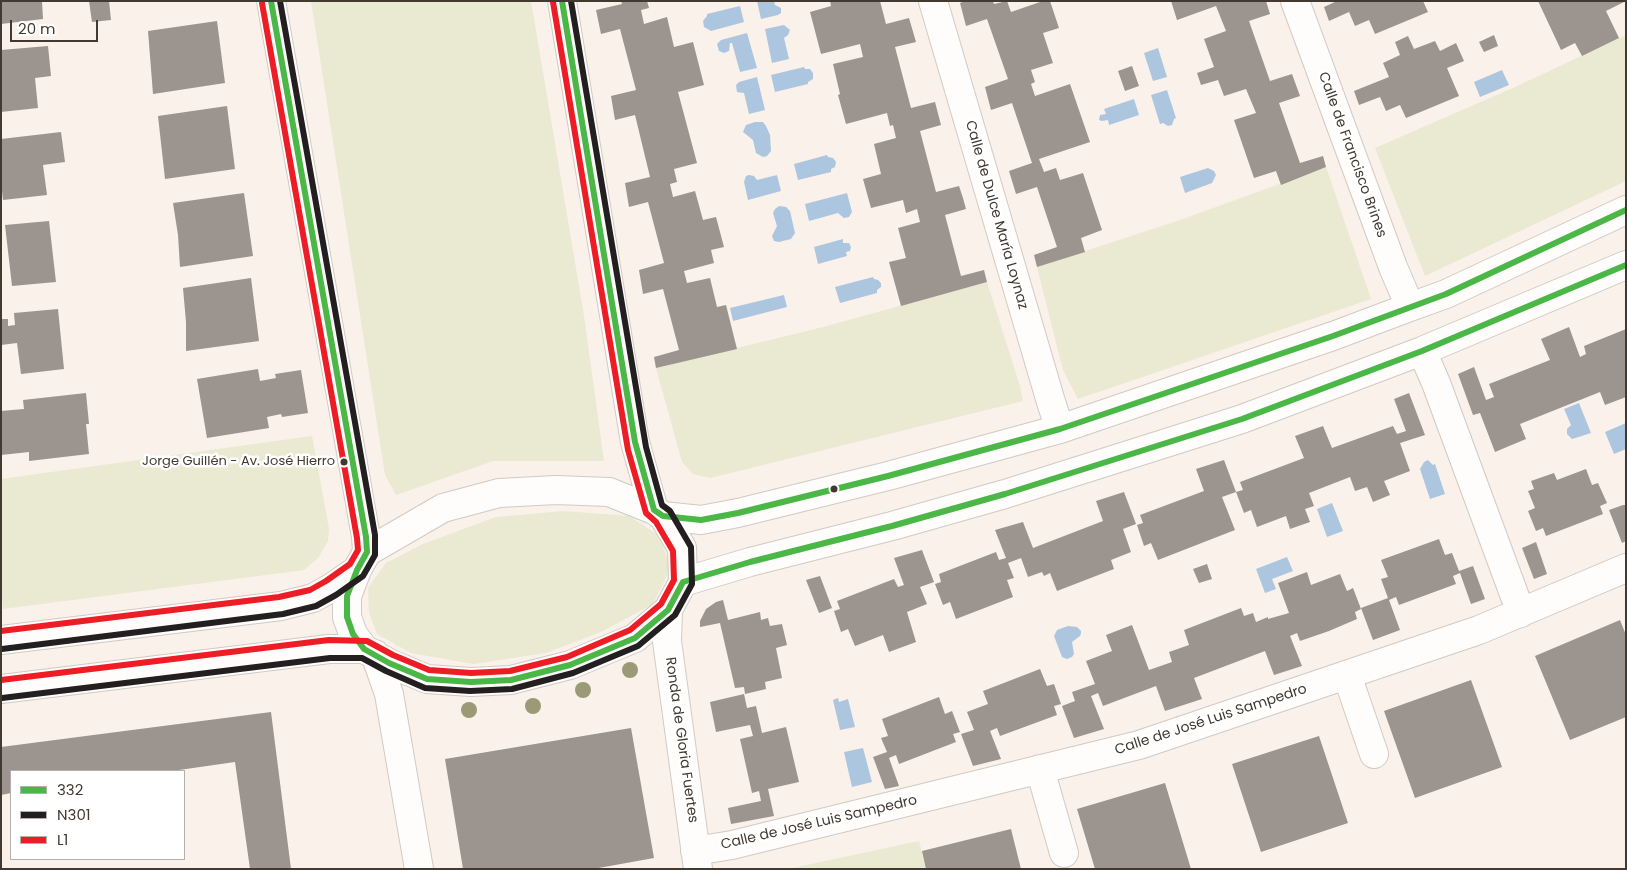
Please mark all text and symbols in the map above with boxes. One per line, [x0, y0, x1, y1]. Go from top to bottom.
scale bar [12, 10, 100, 42]
text: 20 m [18, 18, 56, 39]
street label: Calle de Francisco Brines [1314, 70, 1390, 240]
street label: Calle de Dulce María Loynaz [961, 119, 1031, 311]
place label: Jorge Guillén - Av. José Hierro [142, 454, 335, 470]
marker: Jorge Guillén - Av. José Hierro [339, 457, 349, 467]
unlabelled marker [829, 484, 839, 494]
street label: Ronda de Gloria Fuertes [661, 656, 701, 824]
street label: Calle de José Luis Sampedro [1113, 681, 1309, 759]
legend [10, 770, 185, 860]
text: 332 [57, 779, 83, 800]
street label: Calle de José Luis Sampedro [719, 792, 919, 854]
text: N301 [57, 804, 91, 825]
text: L1 [57, 829, 68, 850]

